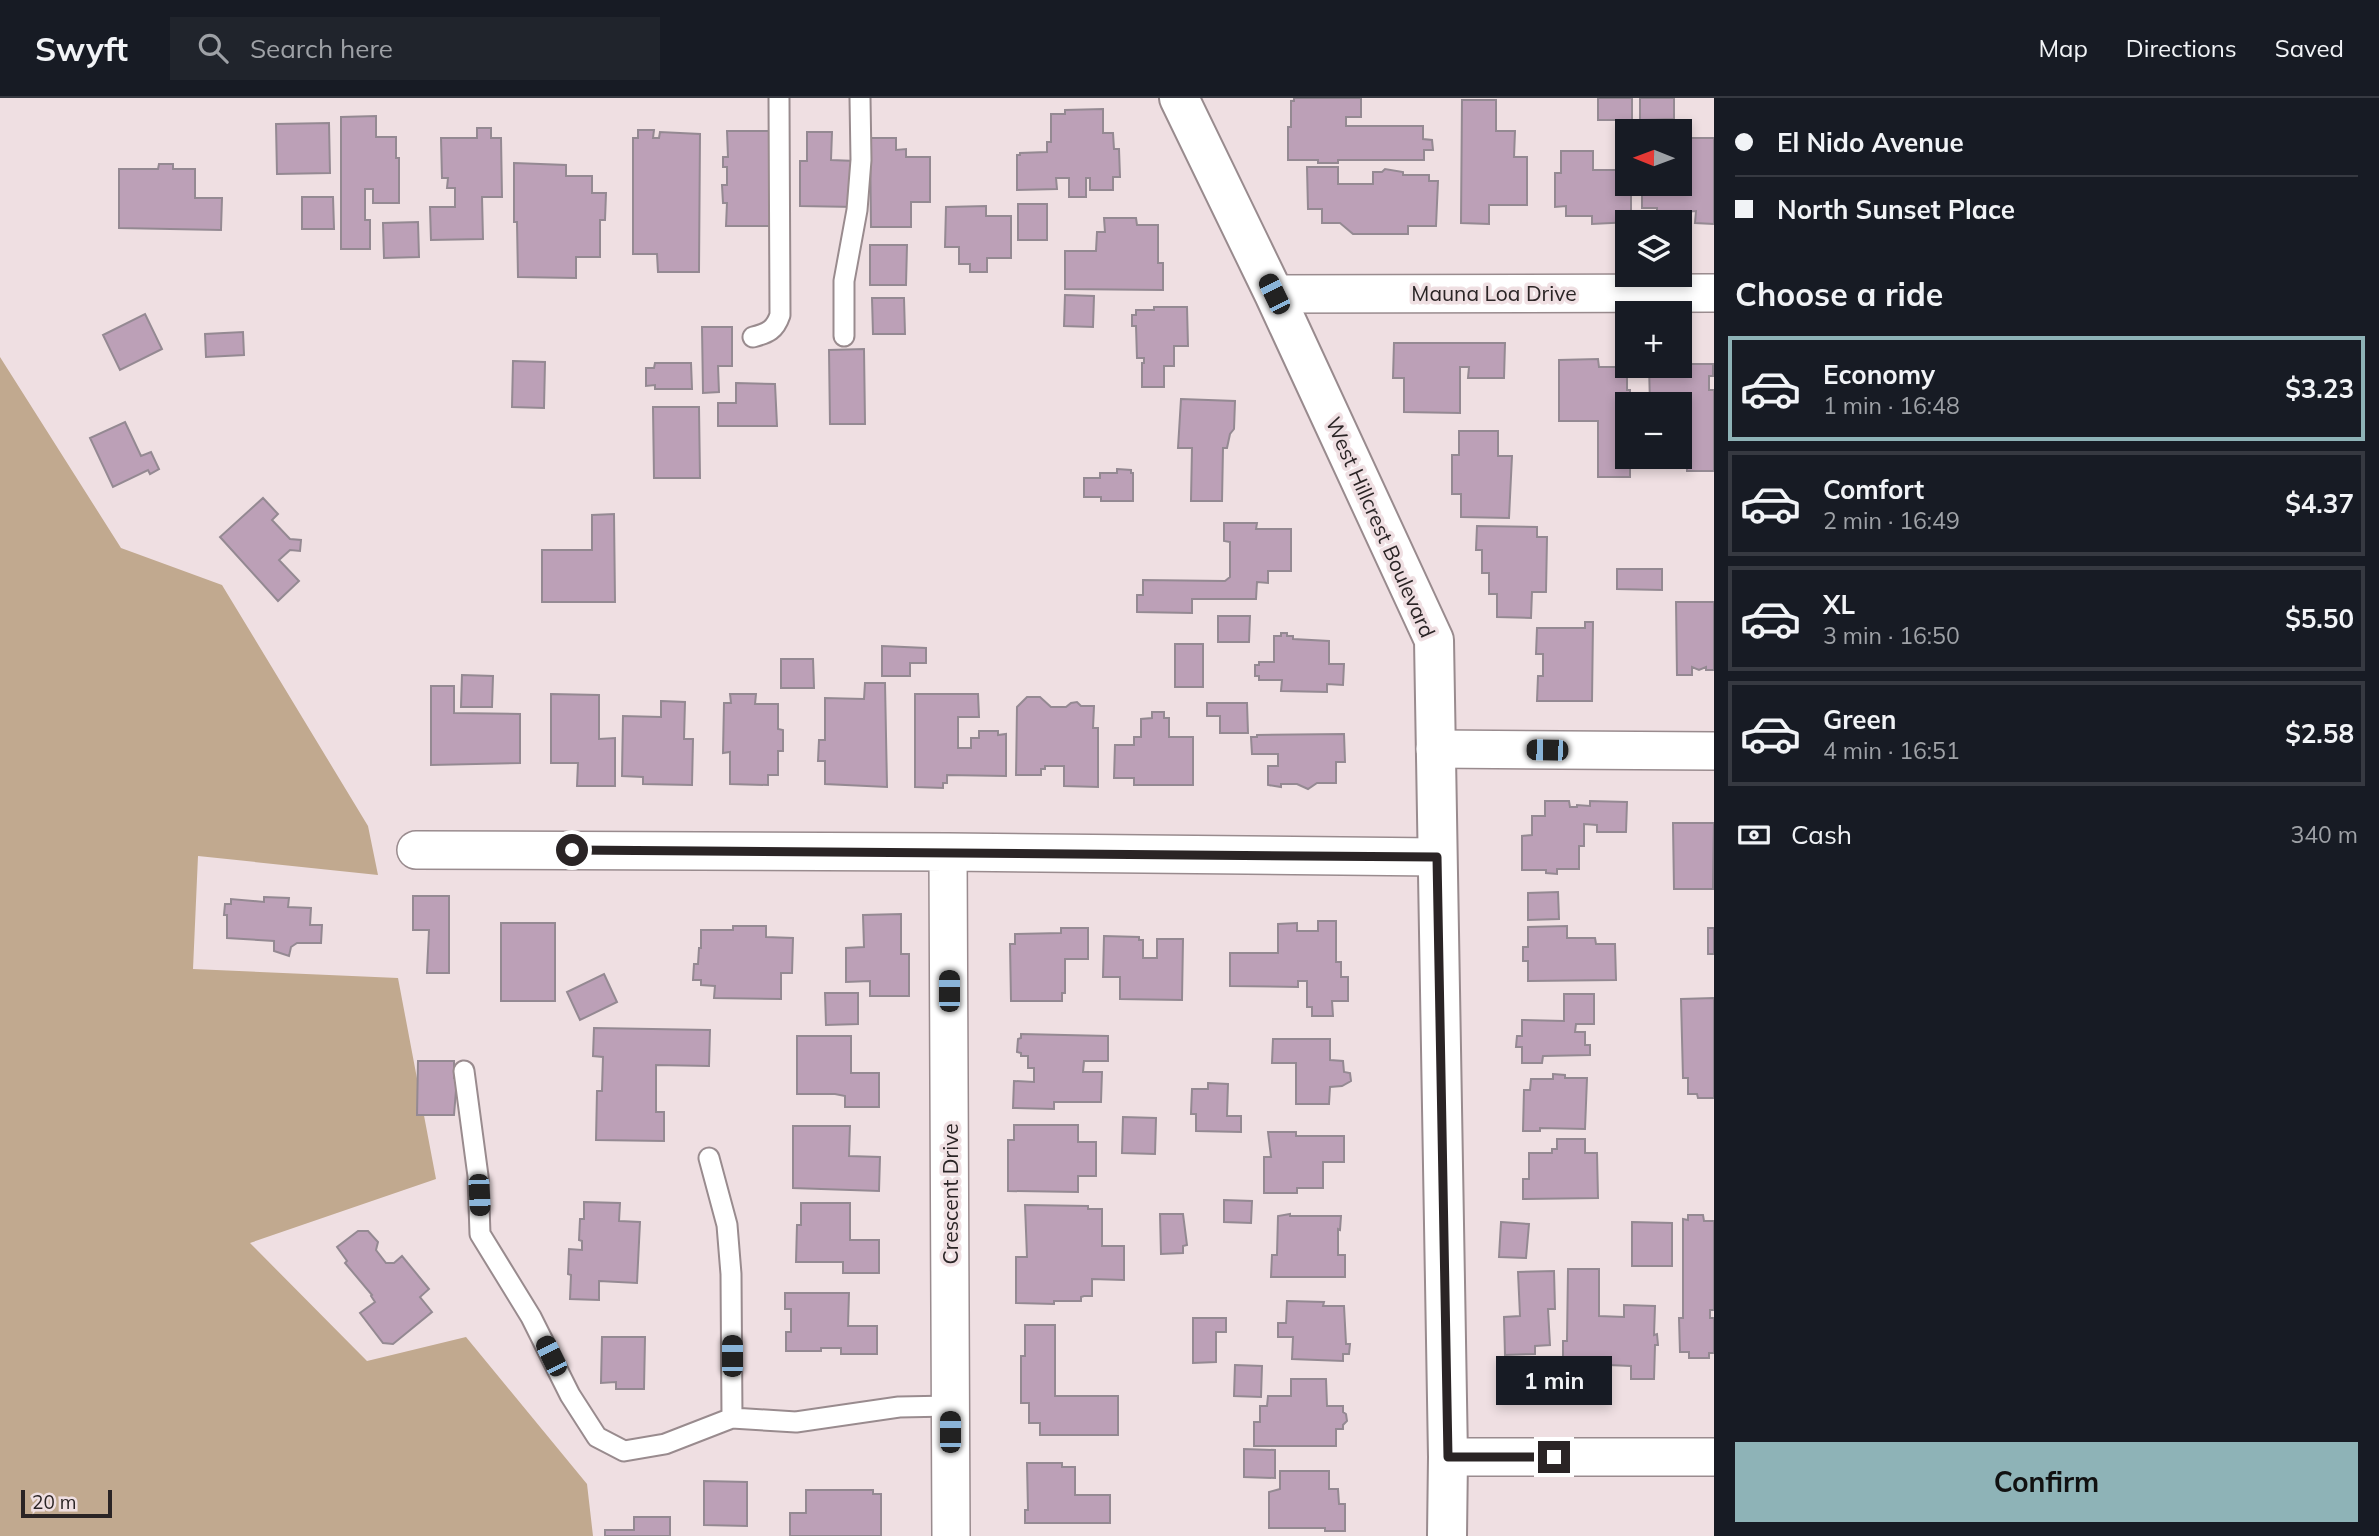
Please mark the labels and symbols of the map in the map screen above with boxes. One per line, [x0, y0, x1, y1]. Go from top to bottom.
north arrow [1615, 119, 1692, 196]
car [1256, 271, 1293, 317]
street label: Mauna Loa Drive [1411, 280, 1577, 306]
street label: West Hillcrest Boulevard [1321, 413, 1441, 641]
car [1526, 739, 1569, 761]
route start [556, 834, 588, 866]
car [939, 970, 960, 1012]
street label: Crescent Drive [937, 1123, 963, 1265]
car [468, 1173, 491, 1217]
car [533, 1333, 570, 1379]
car [722, 1335, 743, 1377]
callout: 1 min [1496, 1356, 1612, 1404]
car [940, 1411, 961, 1453]
route end [1538, 1441, 1570, 1473]
scale bar [21, 1487, 112, 1519]

